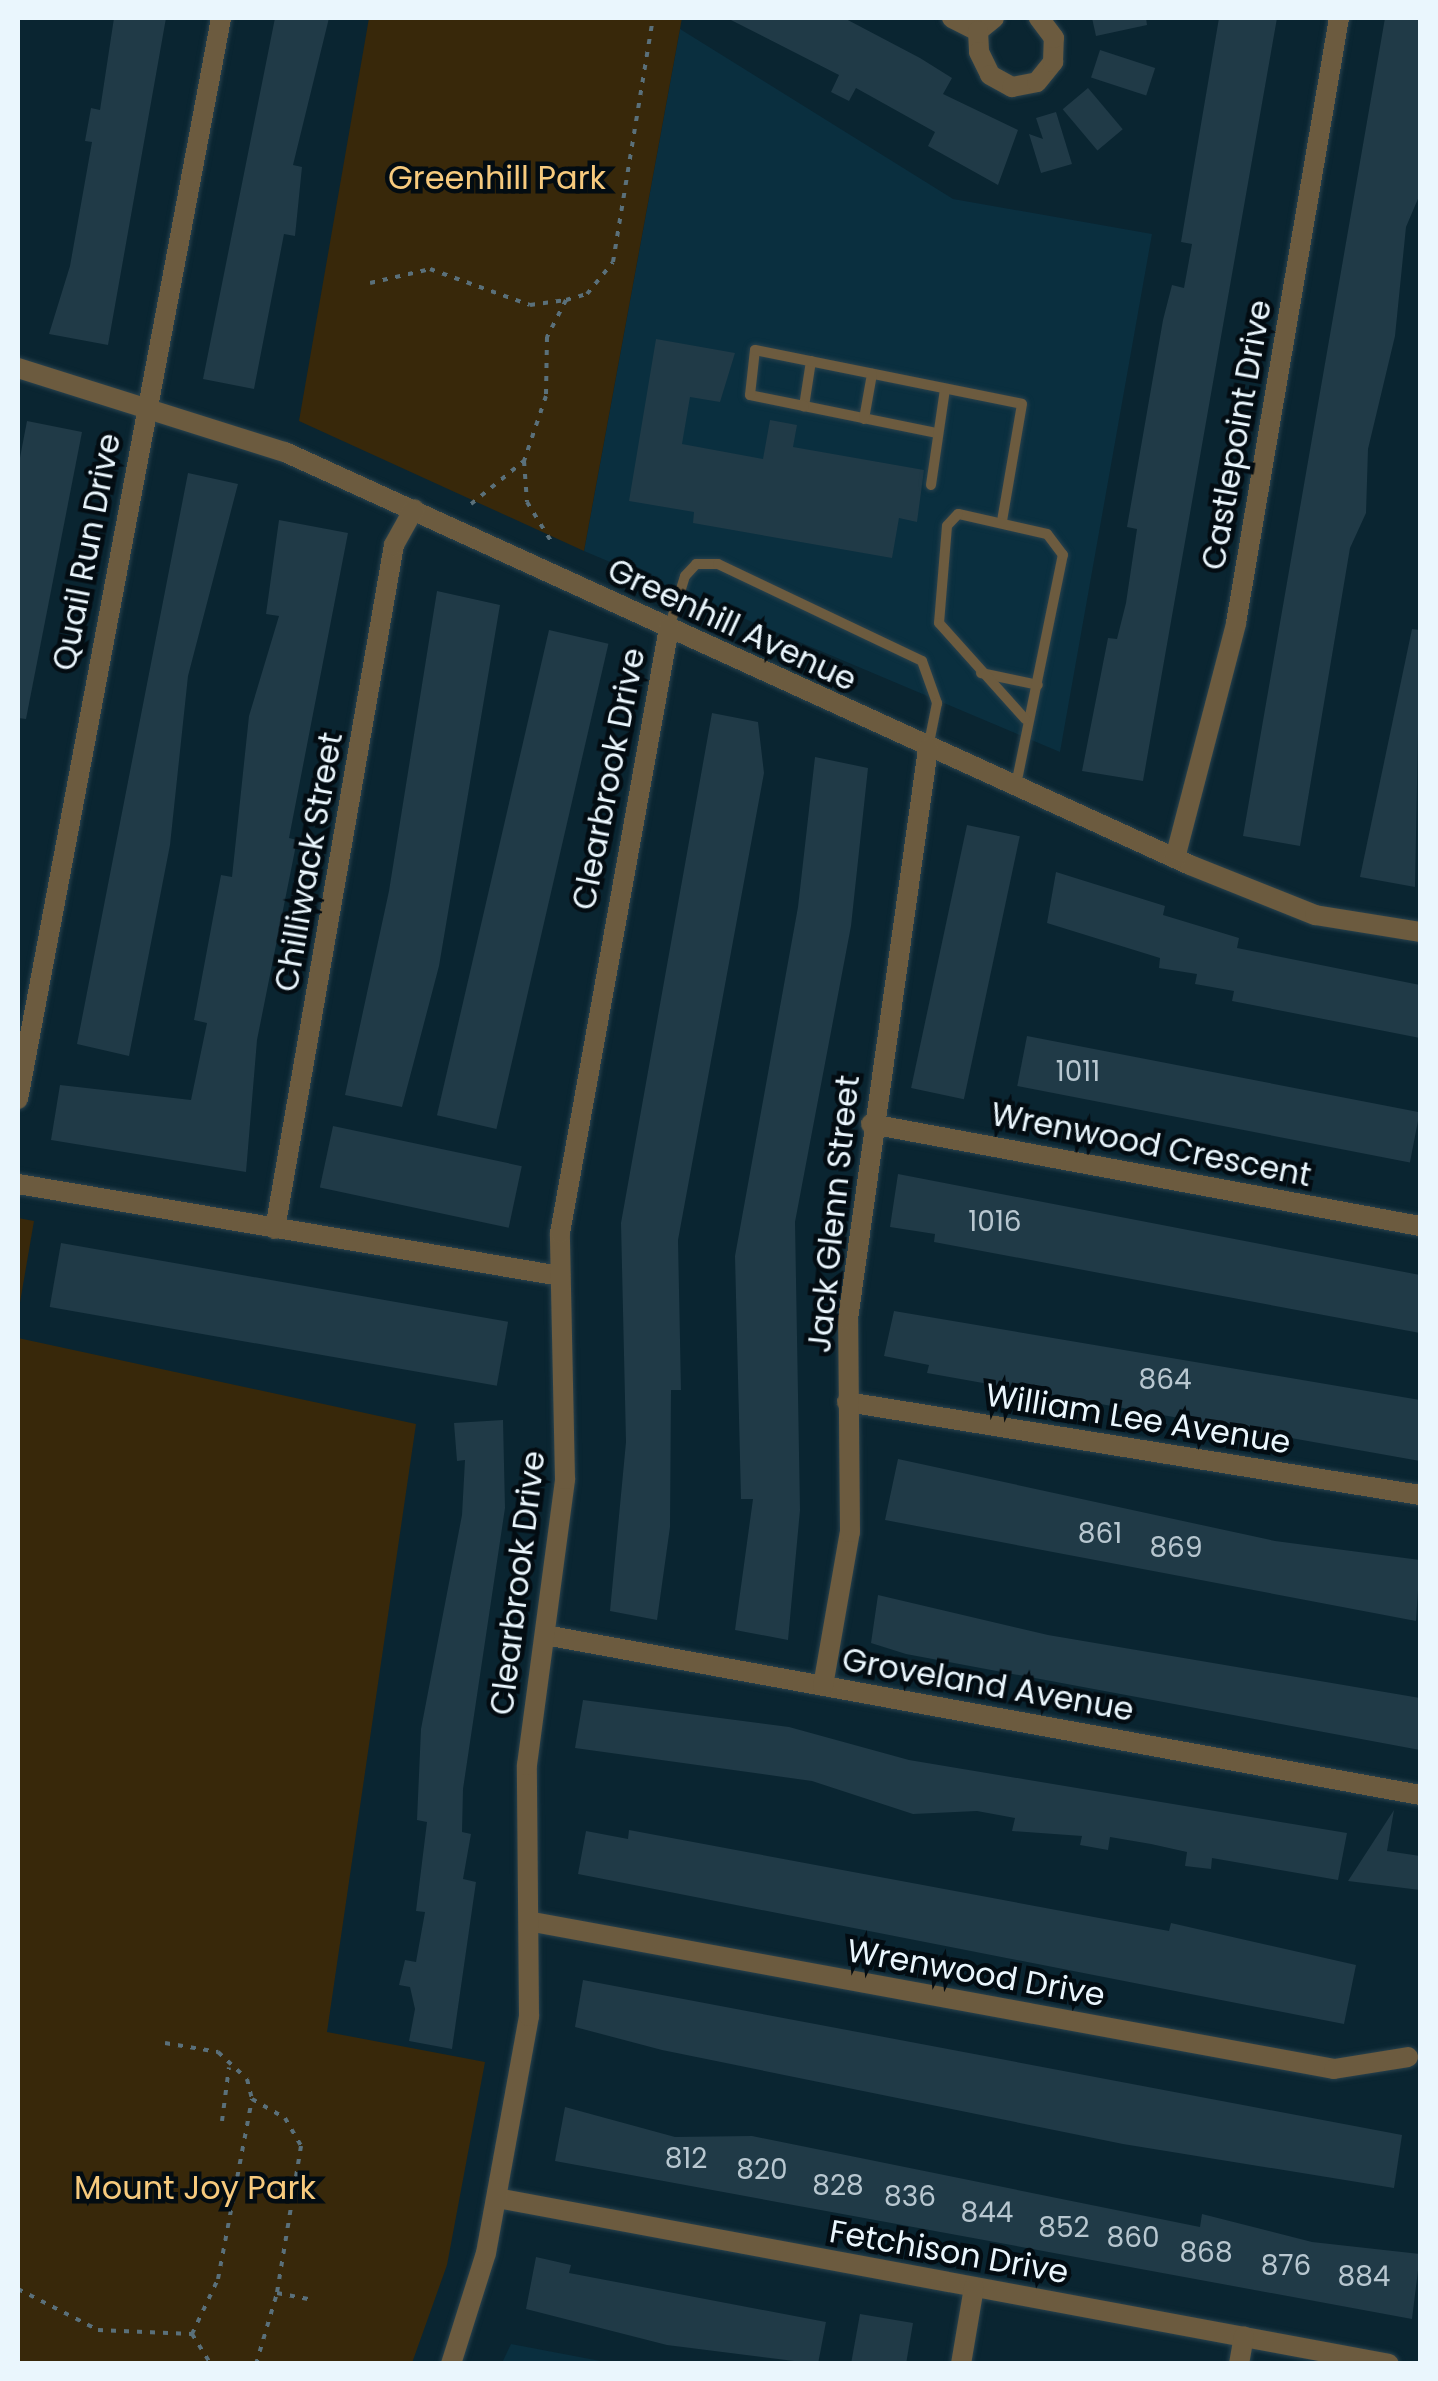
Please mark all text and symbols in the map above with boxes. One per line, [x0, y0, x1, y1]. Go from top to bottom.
park label: Greenhill Park [388, 159, 606, 197]
street label: Castlepoint Drive [1194, 297, 1280, 573]
street label: Quail Run Drive [45, 430, 129, 674]
street label: Greenhill Avenue [602, 551, 862, 699]
street label: Clearbrook Drive [565, 645, 653, 913]
street label: Chilliwack Street [267, 729, 351, 995]
house number: 1011 [1056, 1055, 1100, 1089]
street label: Jack Glenn Street [800, 1073, 868, 1355]
street label: Wrenwood Crescent [988, 1095, 1314, 1195]
house number: 1016 [968, 1205, 1022, 1239]
house number: 864 [1138, 1363, 1192, 1397]
street label: William Lee Avenue [983, 1376, 1293, 1462]
street label: Clearbrook Drive [483, 1449, 553, 1717]
house number: 861 [1078, 1517, 1122, 1551]
house number: 869 [1149, 1531, 1203, 1565]
street label: Groveland Avenue [839, 1640, 1137, 1730]
street label: Wrenwood Drive [844, 1931, 1108, 2015]
house number: 812 [665, 2142, 707, 2176]
house number: 820 [736, 2153, 788, 2187]
park label: Mount Joy Park [74, 2169, 316, 2207]
house number: 828 [812, 2169, 864, 2203]
house number: 836 [884, 2180, 936, 2214]
house number: 844 [961, 2196, 1013, 2230]
house number: 852 [1038, 2211, 1090, 2245]
street label: Fetchison Drive [827, 2212, 1071, 2292]
house number: 860 [1106, 2221, 1160, 2255]
house number: 868 [1179, 2236, 1233, 2270]
house number: 876 [1261, 2249, 1311, 2283]
house number: 884 [1338, 2260, 1390, 2294]

